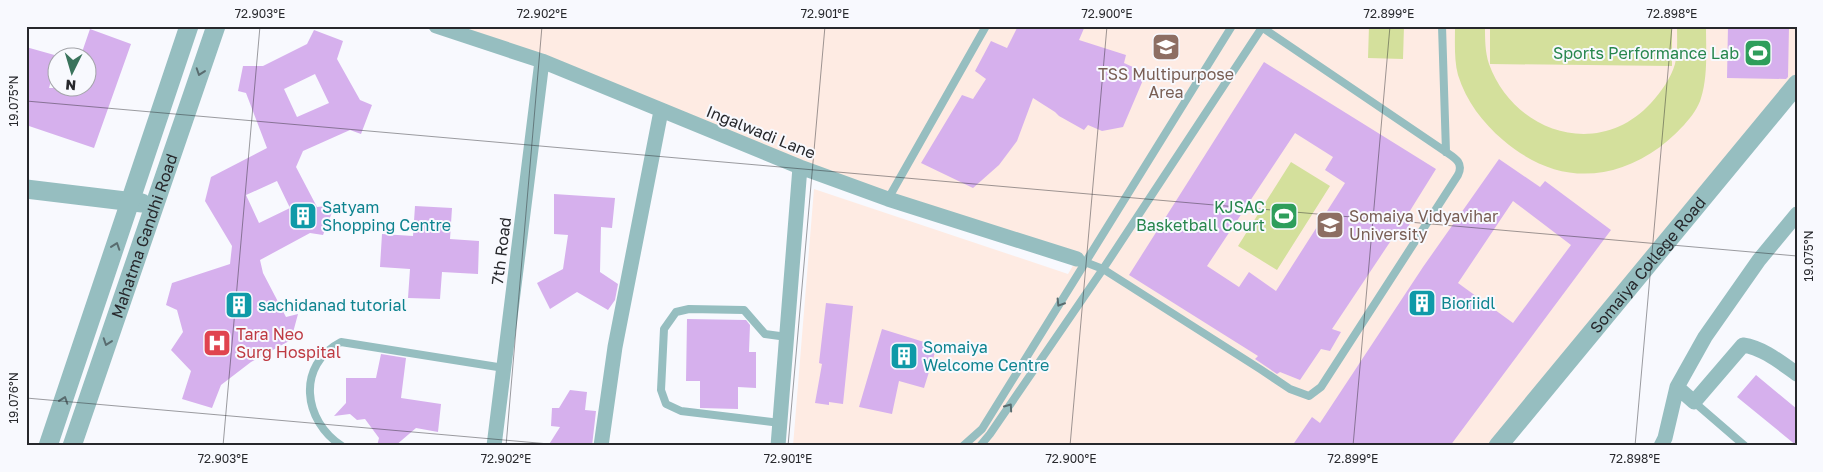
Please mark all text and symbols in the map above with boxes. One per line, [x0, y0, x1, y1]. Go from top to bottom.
text: 72.903°E [235, 6, 285, 21]
text: 72.902°E [517, 6, 567, 21]
text: 72.901°E [801, 6, 849, 21]
text: 72.900°E [1081, 6, 1133, 21]
text: 72.899°E [1364, 6, 1414, 21]
text: 72.898°E [1647, 6, 1697, 21]
school or university icon: TSS Multipurpose Area [1151, 32, 1181, 62]
sports icon: Sports Performance Lab [1743, 38, 1773, 68]
place label: Sports Performance Lab [1553, 43, 1739, 63]
north arrow [48, 48, 98, 98]
place label: TSS Multipurpose Area [1098, 64, 1234, 102]
one-way arrow [196, 68, 206, 76]
text: 19.075°N [6, 75, 21, 127]
text: N [65, 77, 77, 94]
street label: Ingalwadi Lane [703, 101, 819, 163]
street label: Mahatma Gandhi Road [107, 151, 181, 321]
street label: Somaiya College Road [1585, 192, 1710, 337]
place label: Satyam Shopping Centre [322, 197, 451, 235]
place label: KJSAC Basketball Court [1136, 197, 1265, 235]
building icon: Satyam Shopping Centre [288, 201, 318, 231]
sports icon: KJSAC Basketball Court [1269, 201, 1299, 231]
place label: Somaiya Vidyavihar University [1349, 206, 1498, 244]
school or university icon: Somaiya Vidyavihar University [1315, 210, 1345, 240]
street label: 7th Road [487, 216, 515, 286]
text: 19.075°N [1801, 230, 1816, 282]
one-way arrow [110, 242, 120, 250]
building icon: Bioriidl [1407, 288, 1437, 318]
building icon: sachidanad tutorial [224, 290, 254, 320]
place label: Bioriidl [1441, 293, 1495, 313]
place label: sachidanad tutorial [258, 295, 407, 315]
one-way arrow [1057, 298, 1067, 307]
place label: Tara Neo Surg Hospital [236, 324, 341, 362]
hospital icon: Tara Neo Surg Hospital [202, 328, 232, 358]
one-way arrow [103, 337, 113, 345]
place label: Somaiya Welcome Centre [923, 337, 1049, 375]
building icon: Somaiya Welcome Centre [889, 341, 919, 371]
text: 19.076°N [6, 372, 21, 424]
one-way arrow [58, 396, 68, 404]
one-way arrow [1003, 403, 1012, 412]
text: 72.903°E [198, 451, 248, 466]
text: 72.902°E [481, 451, 531, 466]
text: 72.901°E [764, 451, 812, 466]
text: 72.900°E [1045, 451, 1097, 466]
text: 72.899°E [1328, 451, 1378, 466]
text: 72.898°E [1610, 451, 1660, 466]

